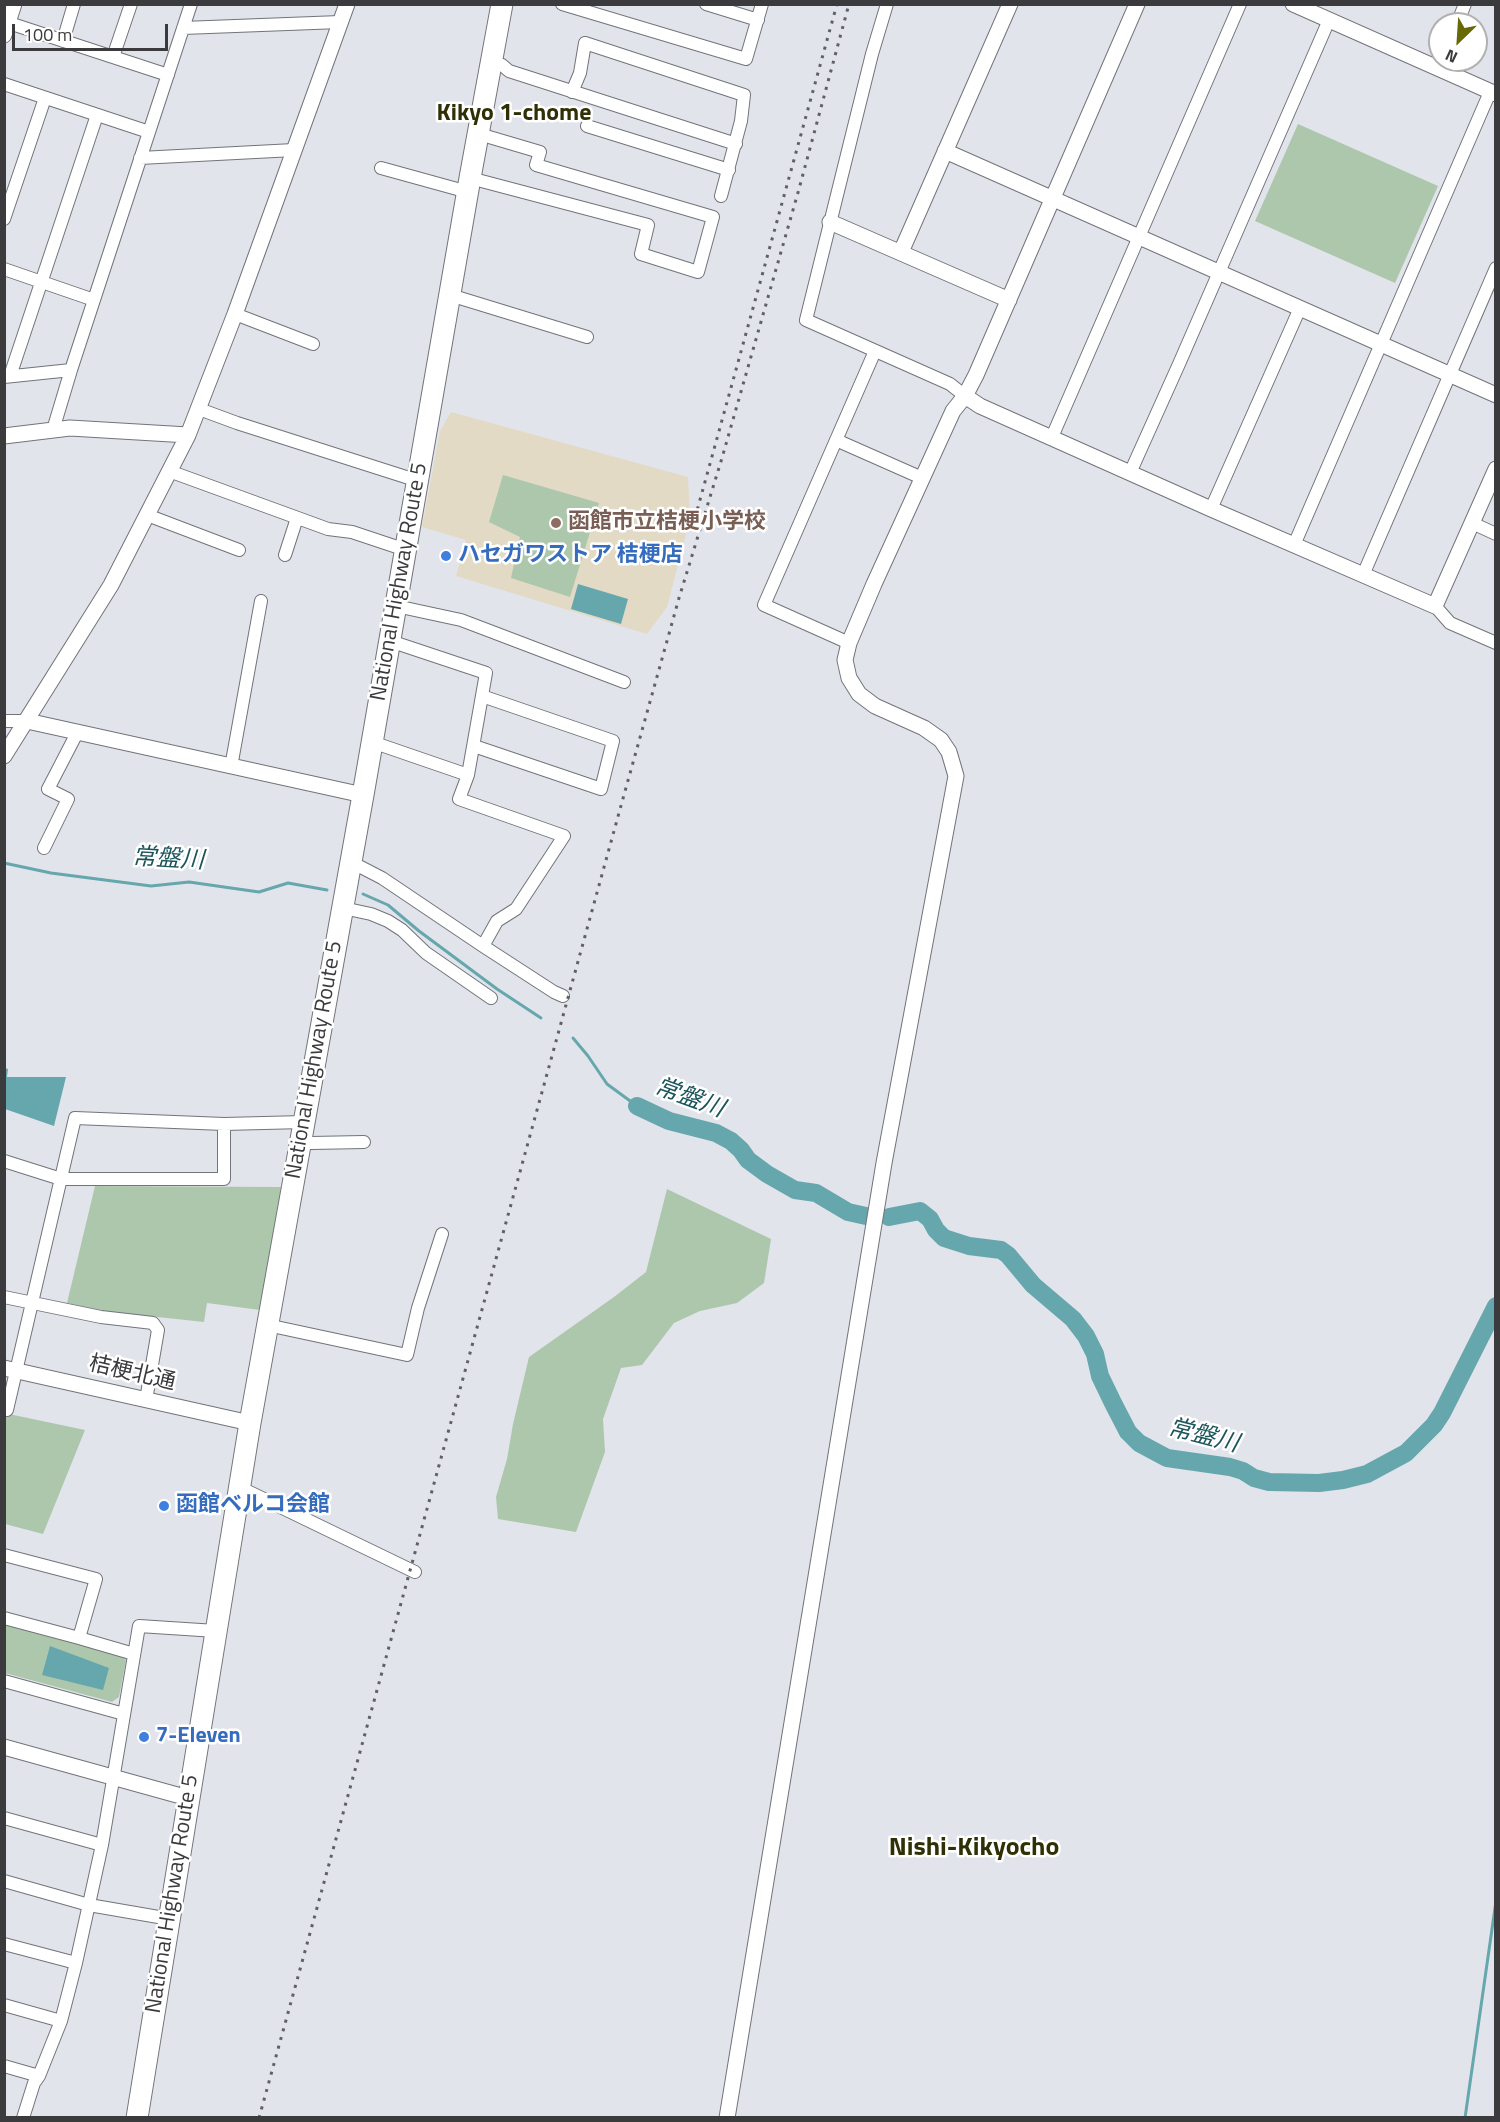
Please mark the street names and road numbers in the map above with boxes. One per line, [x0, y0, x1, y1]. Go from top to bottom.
street label: National Highway Route 5 [366, 461, 434, 703]
street label: National Highway Route 5 [281, 939, 349, 1181]
street label: 桔梗北通 [86, 1351, 178, 1397]
street label: National Highway Route 5 [141, 1773, 205, 2015]

